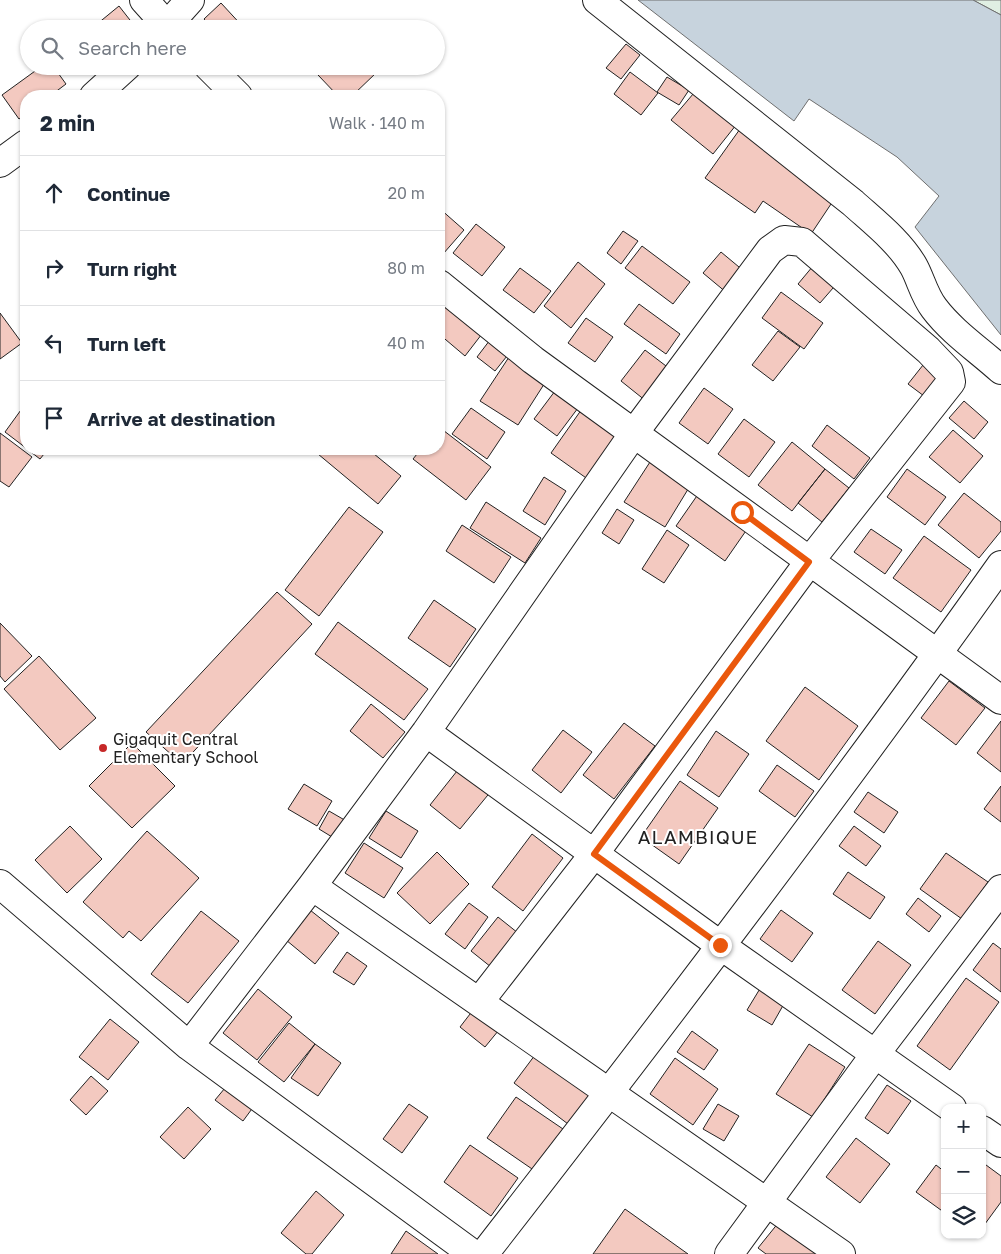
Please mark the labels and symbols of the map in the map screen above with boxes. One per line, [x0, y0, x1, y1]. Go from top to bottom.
route start [731, 501, 754, 524]
place label: Gigaquit Central Elementary School [113, 729, 258, 767]
marker: Gigaquit Central Elementary School [97, 742, 109, 754]
district label: ALAMBIQUE [638, 825, 758, 848]
route end [709, 934, 732, 957]

